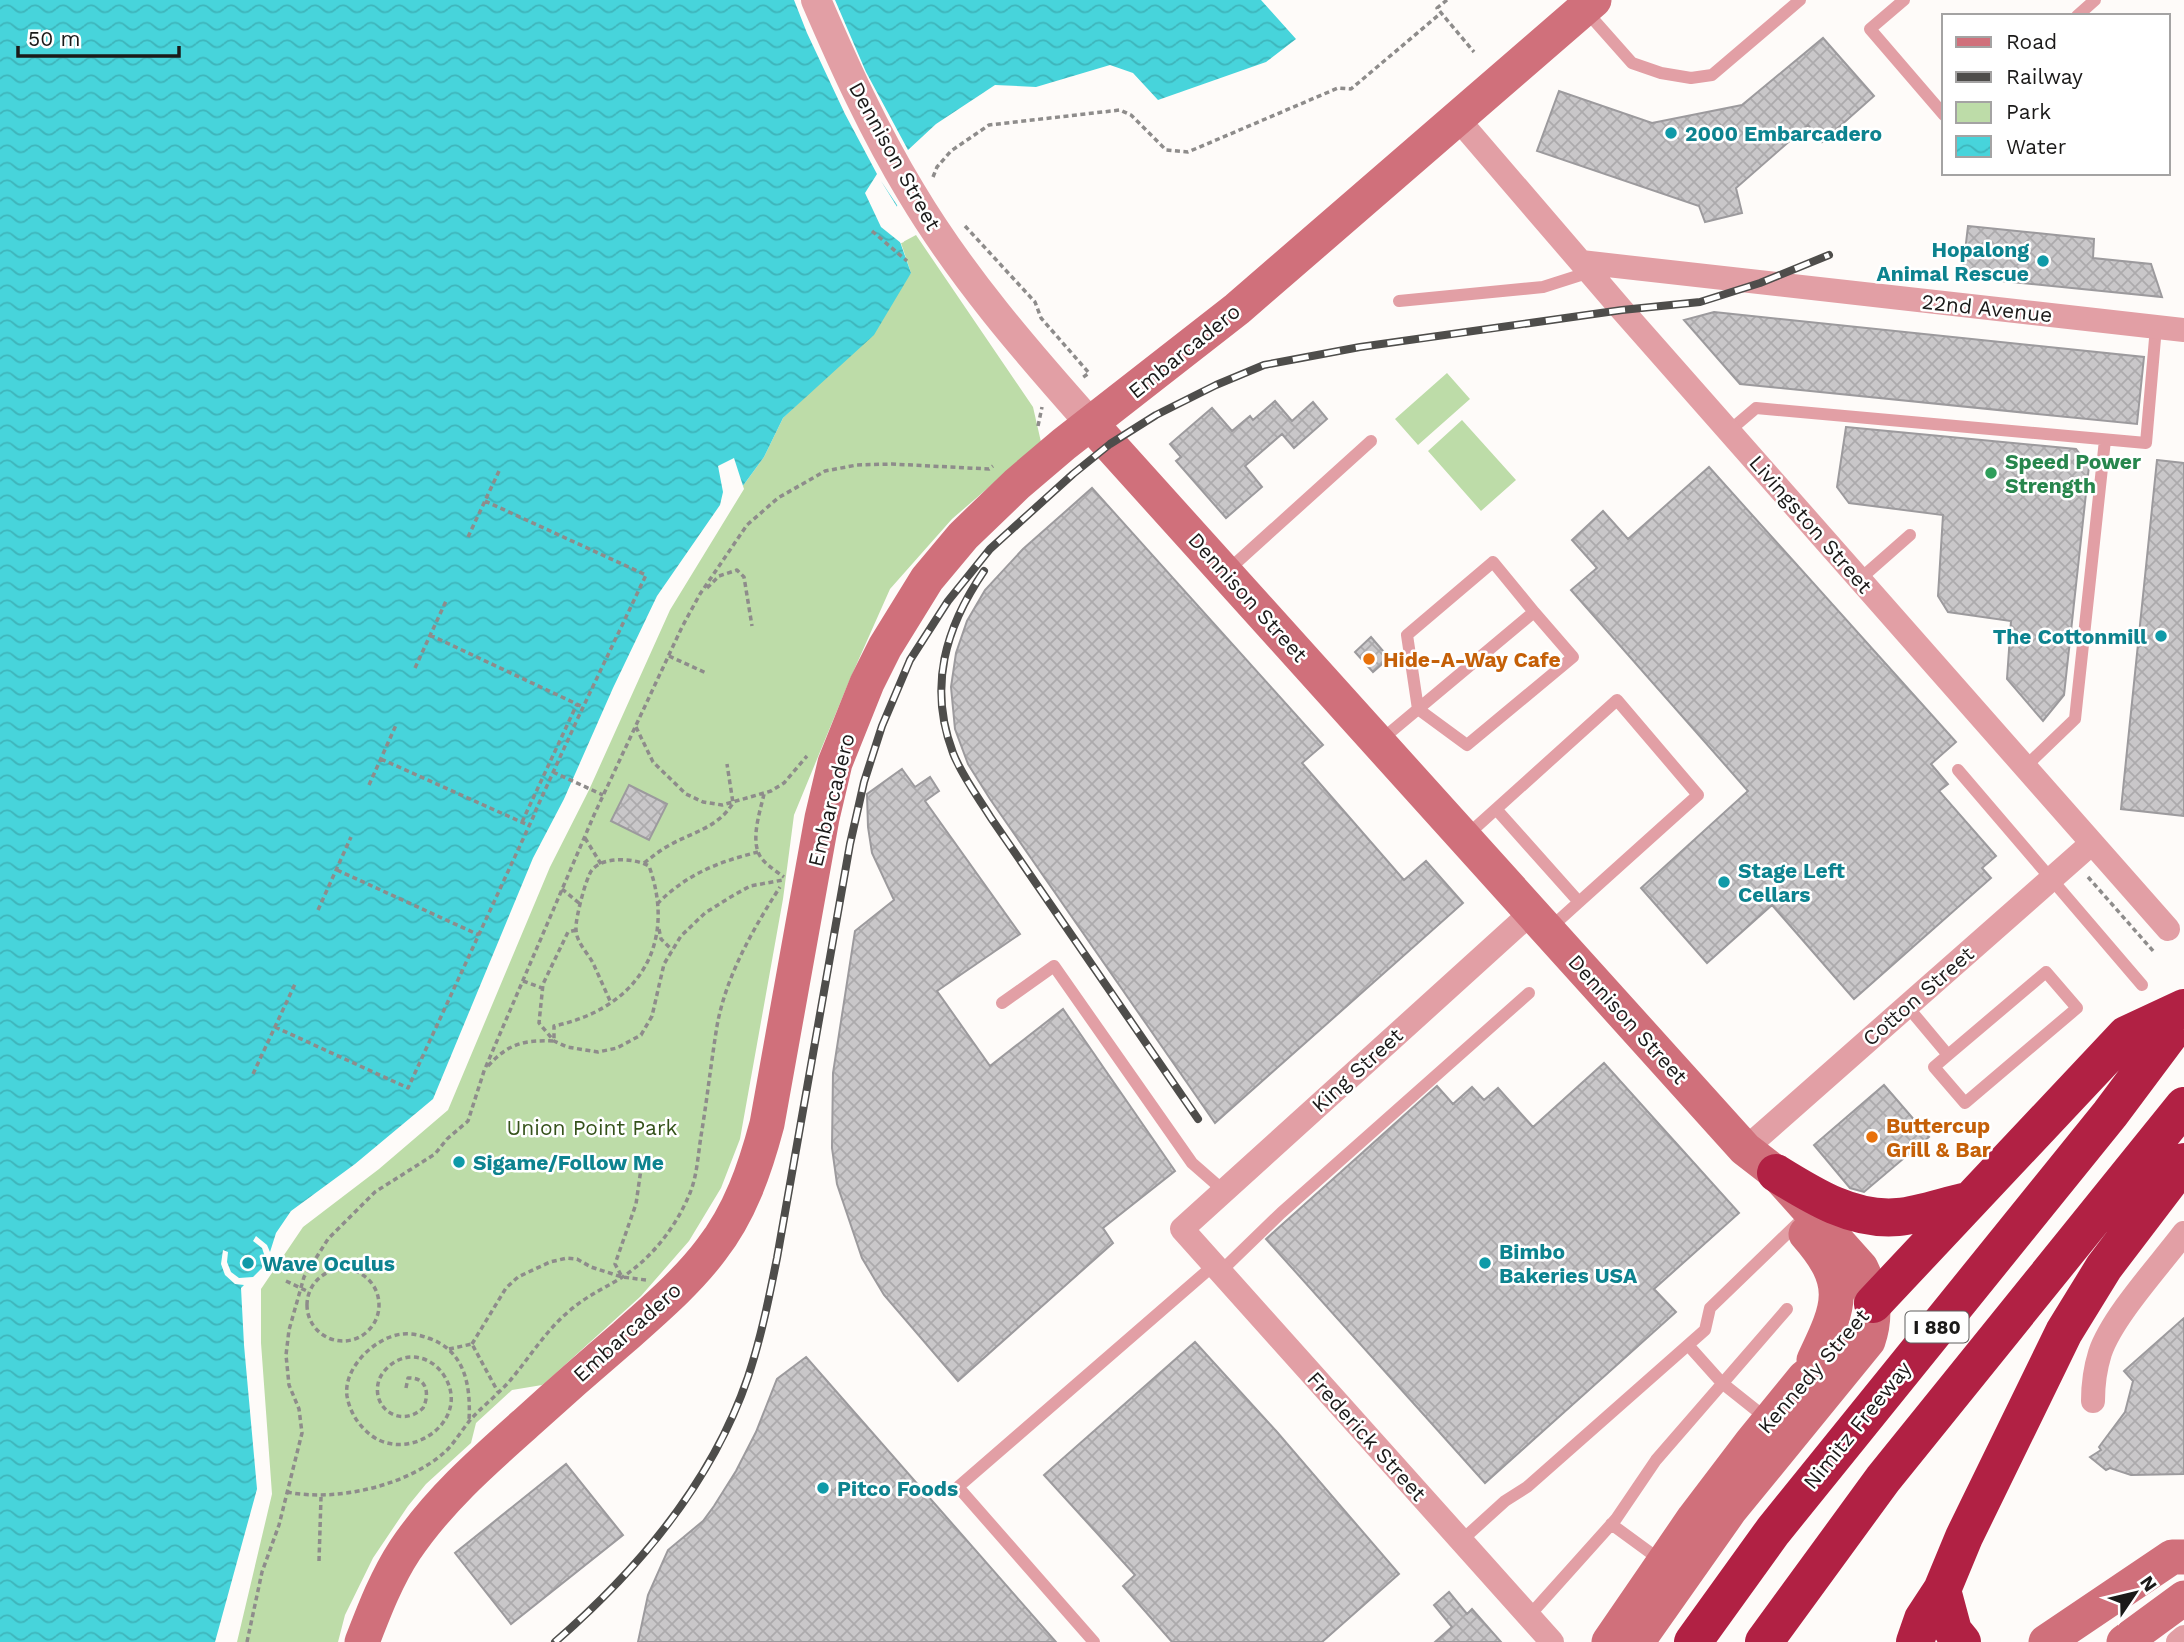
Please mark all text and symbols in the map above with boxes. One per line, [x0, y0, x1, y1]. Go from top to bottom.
scale bar [18, 14, 178, 58]
legend [1942, 14, 2170, 175]
text: 50 m [28, 26, 80, 51]
text: Road [2006, 29, 2057, 54]
text: Railway [2006, 64, 2083, 89]
street label: Dennison Street [844, 77, 946, 235]
text: Park [2006, 99, 2051, 124]
place label: 2000 Embarcadero [1685, 121, 1882, 146]
marker: 2000 Embarcadero [1663, 125, 1679, 141]
text: Water [2006, 134, 2067, 159]
place label: Hopalong Animal Rescue [1876, 237, 2029, 286]
marker: Hopalong Animal Rescue [2035, 253, 2051, 269]
street label: 22nd Avenue [1920, 289, 2054, 327]
street label: Embarcadero [1123, 298, 1245, 404]
place label: Speed Power Strength [2005, 449, 2141, 498]
street label: Livingston Street [1744, 450, 1878, 598]
marker: Speed Power Strength [1983, 465, 1999, 481]
street label: Dennison Street [1183, 527, 1313, 667]
place label: The Cottonmill [1993, 624, 2147, 649]
marker: The Cottonmill [2153, 628, 2169, 644]
place label: Hide-A-Way Cafe [1383, 647, 1561, 672]
marker: Hide-A-Way Cafe [1361, 651, 1377, 667]
street label: Embarcadero [802, 731, 860, 869]
place label: Stage Left Cellars [1738, 858, 1845, 907]
marker: Stage Left Cellars [1716, 874, 1732, 890]
street label: Cotton Street [1857, 941, 1979, 1051]
street label: Dennison Street [1563, 949, 1693, 1089]
street label: King Street [1306, 1022, 1408, 1117]
place label: Buttercup Grill & Bar [1886, 1113, 1991, 1162]
park label: Union Point Park [507, 1115, 678, 1140]
marker: Buttercup Grill & Bar [1864, 1129, 1880, 1145]
place label: Sigame/Follow Me [473, 1150, 664, 1175]
marker: Sigame/Follow Me [451, 1154, 467, 1170]
place label: Bimbo Bakeries USA [1499, 1239, 1638, 1288]
place label: Wave Oculus [262, 1251, 395, 1276]
marker: Wave Oculus [240, 1255, 256, 1271]
marker: Bimbo Bakeries USA [1477, 1255, 1493, 1271]
street label: Embarcadero [568, 1277, 686, 1387]
street label: Kennedy Street [1752, 1303, 1874, 1438]
road number: I 880 [1906, 1312, 1968, 1343]
street label: Nimitz Freeway [1798, 1356, 1916, 1494]
street label: Frederick Street [1302, 1366, 1432, 1506]
place label: Pitco Foods [837, 1476, 958, 1501]
marker: Pitco Foods [815, 1480, 831, 1496]
north arrow [2100, 1558, 2170, 1628]
text: N [2135, 1571, 2162, 1596]

